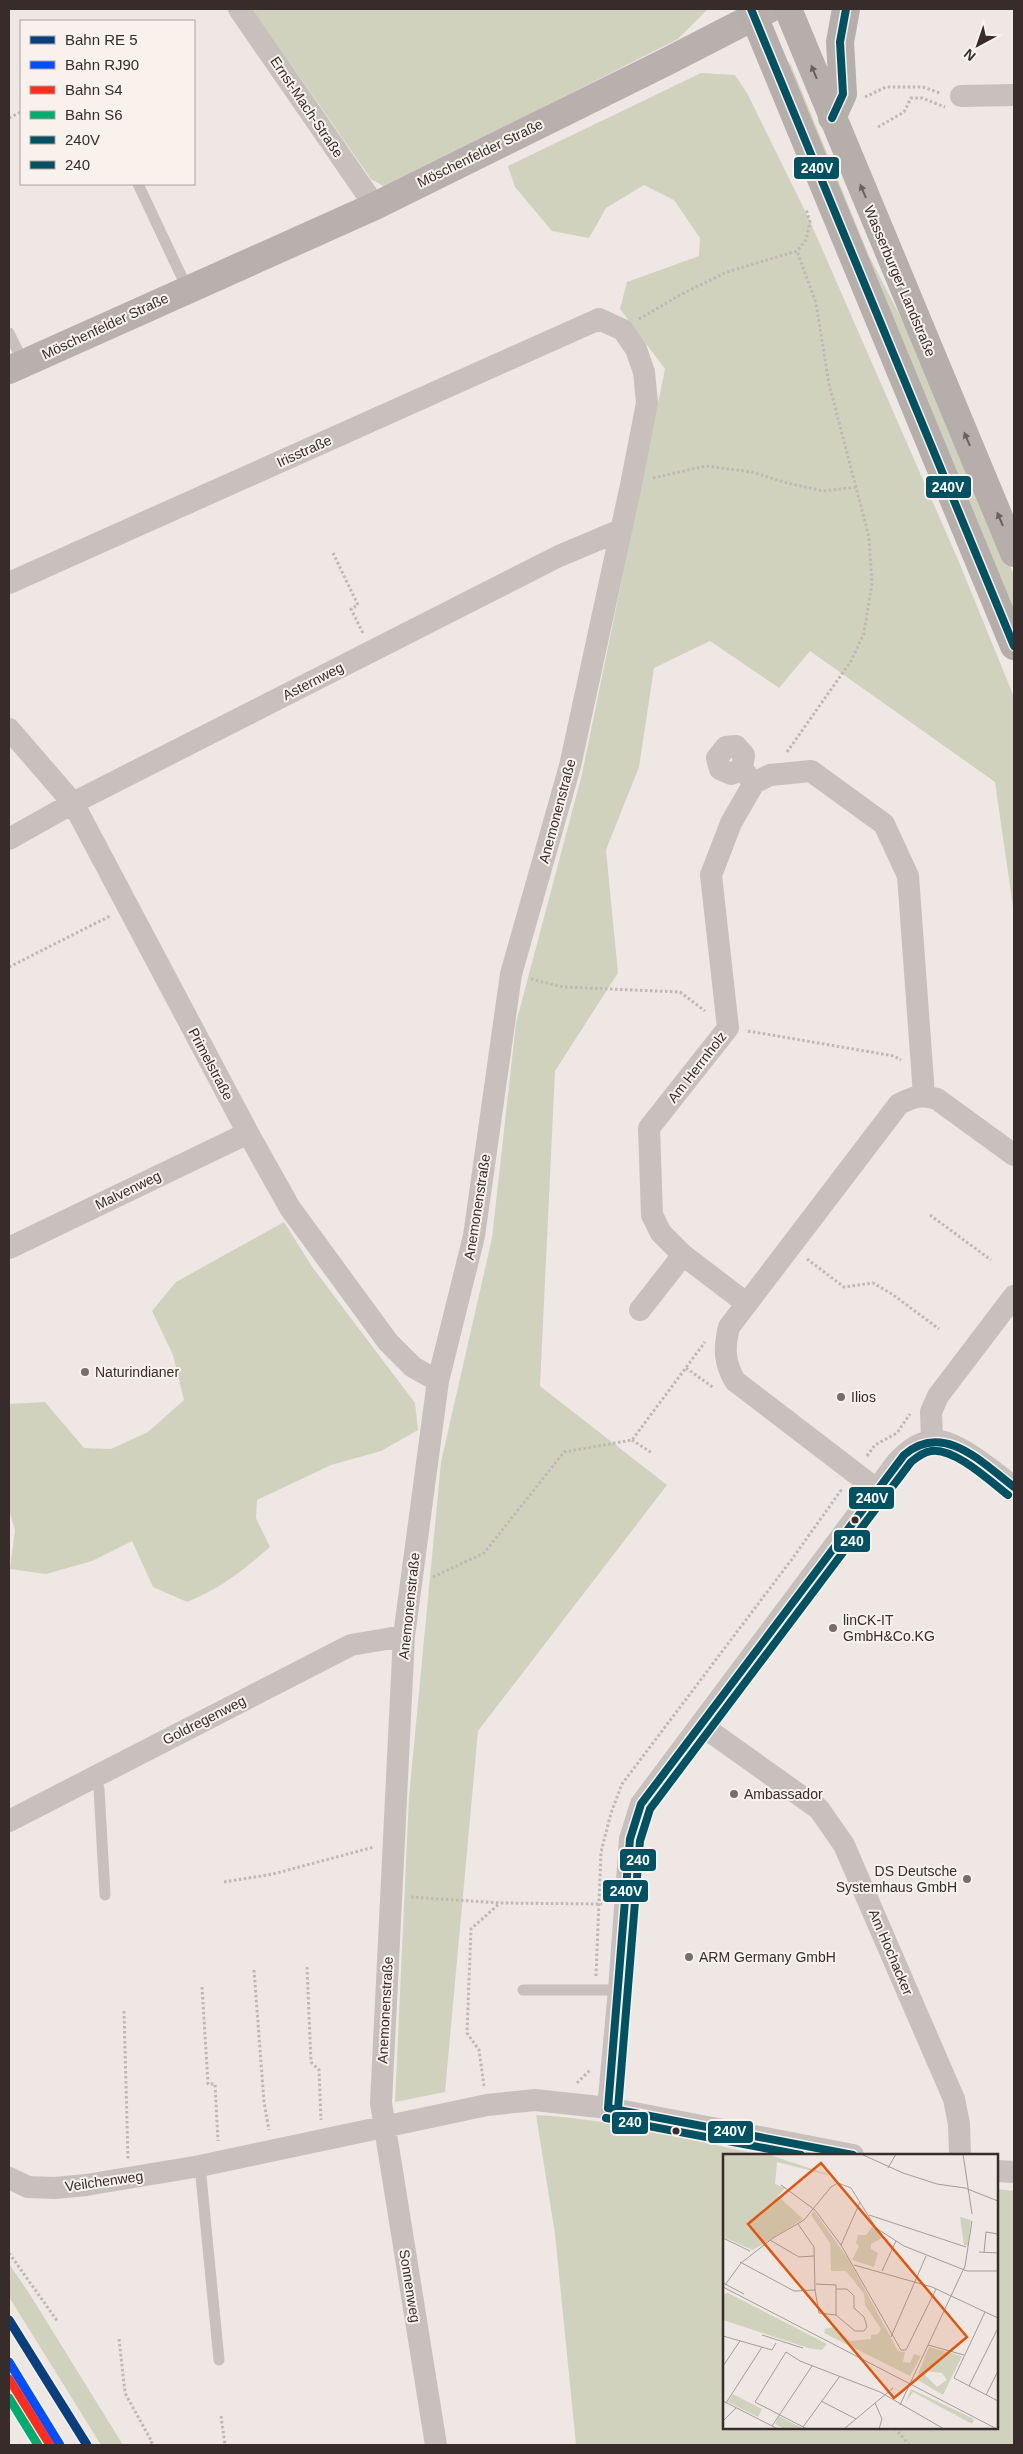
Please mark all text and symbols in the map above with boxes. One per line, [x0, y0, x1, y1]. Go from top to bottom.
legend [20, 20, 195, 185]
north arrow [953, 20, 1003, 70]
text: Bahn RE 5 [65, 31, 138, 48]
text: N [961, 46, 979, 64]
street label: Ernst-Mach-Straße [267, 54, 347, 161]
text: Bahn RJ90 [65, 56, 139, 73]
one-way arrow [809, 65, 817, 79]
text: Bahn S4 [65, 81, 123, 98]
text: Bahn S6 [65, 106, 123, 123]
street label: Möschenfelder Straße [415, 116, 546, 190]
text: 240V [65, 131, 100, 148]
text: 240 [65, 156, 90, 173]
line badge: 240V [793, 156, 840, 180]
text: 240V [801, 160, 834, 176]
one-way arrow [858, 184, 866, 198]
street label: Wasserburger Landstraße [861, 203, 939, 359]
street label: Möschenfelder Straße [39, 290, 171, 362]
street label: Irisstraße [274, 432, 334, 470]
one-way arrow [962, 432, 970, 447]
line badge: 240V [925, 475, 972, 499]
text: 240V [932, 479, 965, 495]
one-way arrow [996, 511, 1004, 526]
street label: Asternweg [280, 659, 346, 703]
street label: Anemonenstraße [535, 757, 579, 865]
street label: Primelstraße [185, 1025, 237, 1103]
street label: Am Herrnholz [664, 1028, 730, 1106]
street label: Anemonenstraße [461, 1153, 493, 1261]
street label: Malvenweg [93, 1167, 163, 1213]
place label: Naturindianer [95, 1364, 179, 1380]
marker: Naturindianer [79, 1366, 91, 1378]
place label: Ilios [851, 1389, 876, 1405]
marker: Ilios [835, 1391, 847, 1403]
line badge: 240V [848, 1486, 895, 1510]
text: 240V [856, 1490, 889, 1506]
unlabelled marker [850, 1515, 860, 1525]
line badge: 240 [833, 1529, 871, 1553]
text: 240 [840, 1533, 864, 1549]
street label: Anemonenstraße [395, 1552, 423, 1660]
place label: linCK-IT GmbH&Co.KG [843, 1612, 935, 1644]
marker: linCK-IT GmbH&Co.KG [827, 1622, 839, 1634]
street label: Goldregenweg [160, 1692, 248, 1748]
place label: Ambassador [744, 1786, 823, 1802]
marker: Ambassador [728, 1788, 740, 1800]
line badge: 240 [619, 1848, 657, 1872]
text: 240 [626, 1852, 650, 1868]
place label: DS Deutsche Systemhaus GmbH [836, 1863, 957, 1895]
marker: DS Deutsche Systemhaus GmbH [961, 1873, 973, 1885]
line badge: 240V [602, 1879, 649, 1903]
text: 240V [610, 1883, 643, 1899]
street label: Am Hochacker [866, 1907, 916, 1998]
place label: ARM Germany GmbH [699, 1949, 836, 1965]
marker: ARM Germany GmbH [683, 1951, 695, 1963]
street label: Anemonenstraße [374, 1956, 396, 2064]
line badge: 240 [611, 2111, 649, 2135]
text: 240 [618, 2114, 642, 2130]
line badge: 240V [707, 2120, 754, 2144]
text: 240V [714, 2123, 747, 2139]
unlabelled marker [671, 2126, 681, 2136]
inset map [723, 2154, 998, 2429]
street label: Veilchenweg [64, 2168, 144, 2194]
street label: Sonnenweg [396, 2248, 424, 2324]

